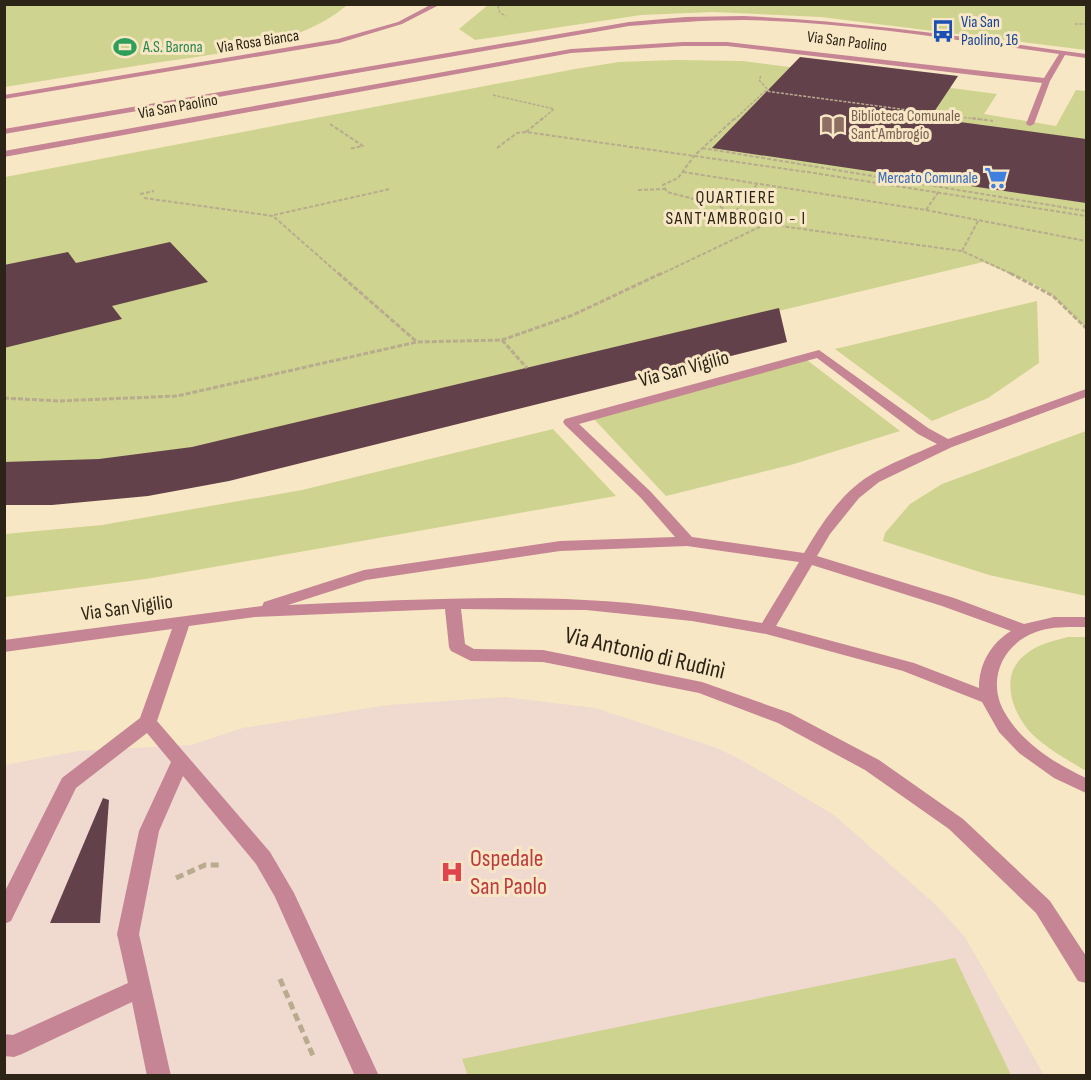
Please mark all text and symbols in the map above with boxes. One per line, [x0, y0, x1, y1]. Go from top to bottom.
place label: Via San Paolino, 16 [961, 13, 1018, 50]
bus stop icon: Via San Paolino, 16 [930, 18, 956, 44]
street label: Via Rosa Bianca [216, 26, 300, 58]
street label: Via San Paolino [806, 28, 888, 56]
sports icon: A.S. Barona [112, 34, 138, 60]
place label: A.S. Barona [142, 38, 203, 57]
street label: Via San Paolino [137, 91, 219, 123]
place label: Biblioteca Comunale Sant'Ambrogio [851, 107, 960, 144]
library icon: Biblioteca Comunale Sant'Ambrogio [820, 112, 846, 138]
supermarket icon: Mercato Comunale [983, 165, 1009, 191]
place label: Mercato Comunale [878, 169, 978, 188]
district label: QUARTIERE SANT'AMBROGIO - I [665, 187, 807, 229]
street label: Via San Vigilio [636, 345, 732, 393]
street label: Via San Vigilio [80, 590, 174, 626]
street label: Via Antonio di Rudinì [562, 620, 728, 686]
place label: Ospedale San Paolo [470, 844, 547, 901]
hospital icon: Ospedale San Paolo [439, 859, 465, 885]

